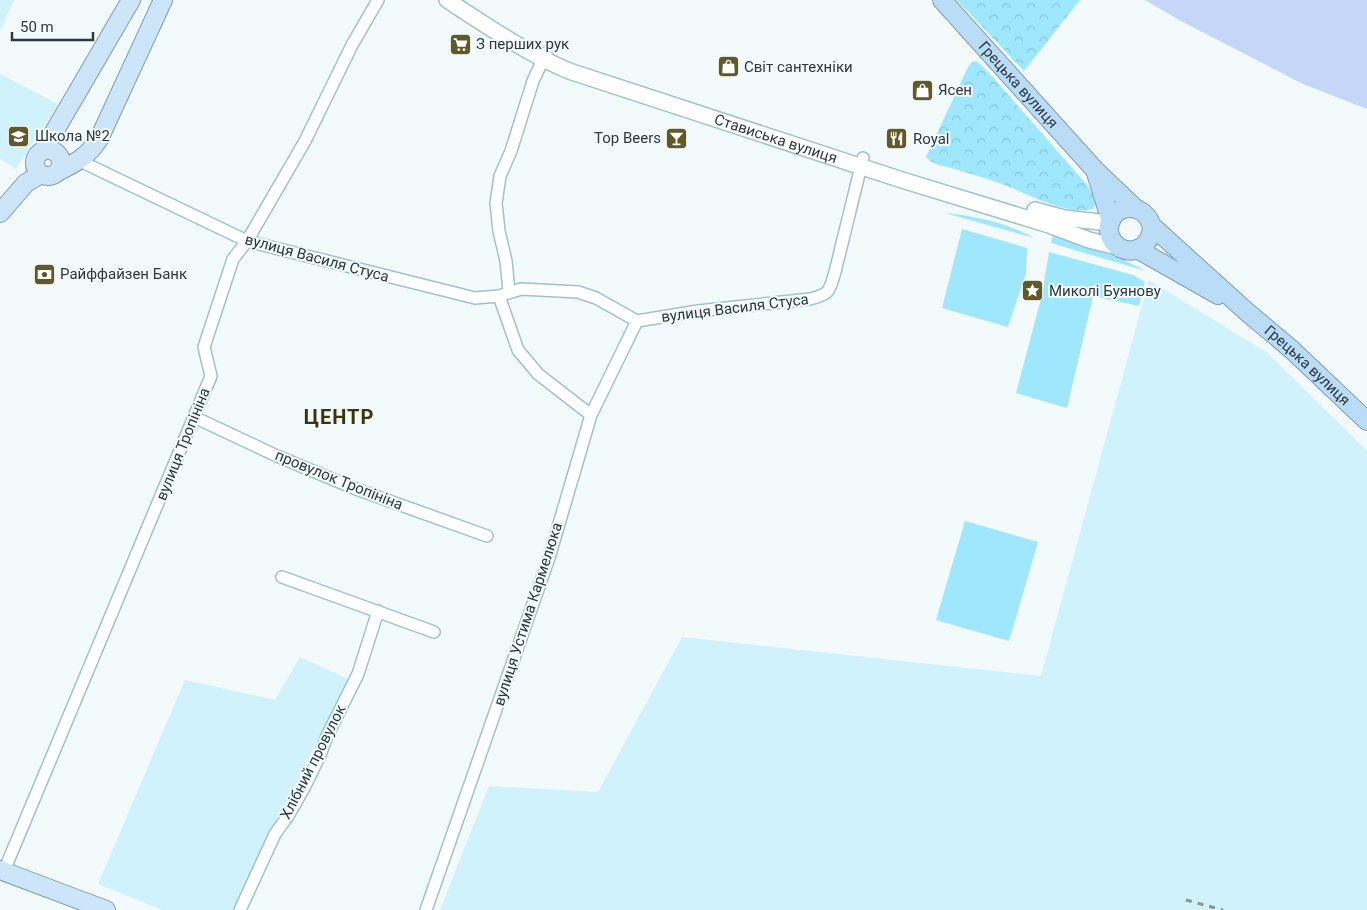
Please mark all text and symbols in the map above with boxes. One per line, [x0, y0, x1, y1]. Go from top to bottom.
scale bar [12, 10, 94, 42]
text: 50 m [20, 18, 54, 36]
supermarket icon: З перших рук [448, 32, 472, 56]
place label: З перших рук [476, 35, 569, 53]
street label: Грецька вулиця [975, 38, 1062, 132]
shop icon: Світ сантехніки [716, 55, 740, 79]
place label: Світ сантехніки [744, 58, 853, 76]
shop icon: Ясен [910, 78, 934, 102]
place label: Ясен [938, 81, 972, 99]
street label: Стависька вулиця [712, 110, 840, 167]
school or university icon: Школа №2 [7, 124, 31, 148]
bar icon: Top Beers [665, 126, 689, 150]
place label: Школа №2 [35, 127, 110, 145]
restaurant icon: Royal [885, 127, 909, 151]
place label: Top Beers [594, 129, 661, 147]
place label: Royal [913, 130, 949, 148]
street label: вулиця Василя Стуса [243, 230, 391, 286]
bank icon: Райффайзен Банк [32, 262, 56, 286]
place label: Райффайзен Банк [60, 265, 187, 283]
place icon: Миколі Буянову [1021, 279, 1045, 303]
place label: Миколі Буянову [1049, 282, 1161, 300]
street label: вулиця Василя Стуса [660, 290, 810, 326]
street label: Грецька вулиця [1261, 321, 1354, 409]
street label: вулиця Тропініна [152, 385, 214, 503]
district label: ЦЕНТР [304, 405, 374, 429]
street label: провулок Тропініна [272, 446, 406, 514]
street label: вулиця Устима Кармелюка [490, 520, 566, 708]
street label: Хлібний провулок [276, 702, 350, 822]

